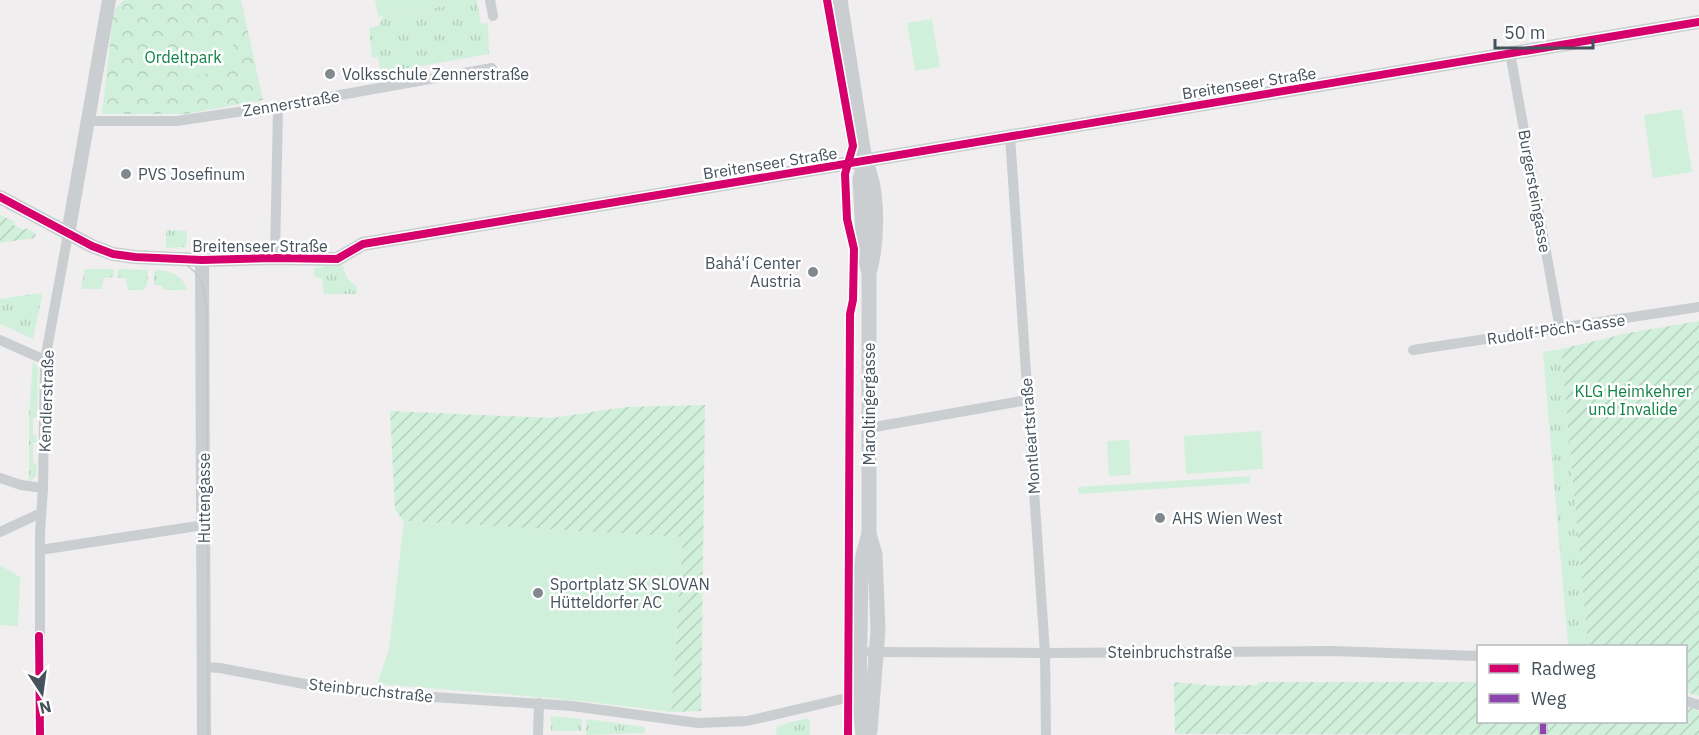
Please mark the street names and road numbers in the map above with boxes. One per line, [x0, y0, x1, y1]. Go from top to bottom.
street label: Breitenseer Straße [1180, 62, 1318, 103]
street label: Zennerstraße [241, 85, 341, 121]
street label: Burgersteingasse [1514, 128, 1556, 254]
street label: Breitenseer Straße [701, 142, 839, 183]
street label: Breitenseer Straße [192, 236, 328, 256]
street label: Rudolf-Pöch-Gasse [1486, 309, 1627, 349]
street label: Maroltingergasse [859, 342, 879, 466]
street label: Kendlerstraße [34, 349, 58, 453]
street label: Montleartstraße [1016, 377, 1044, 495]
street label: Huttengasse [194, 453, 214, 543]
street label: Steinbruchstraße [1108, 642, 1233, 662]
street label: Steinbruchstraße [308, 674, 434, 706]

